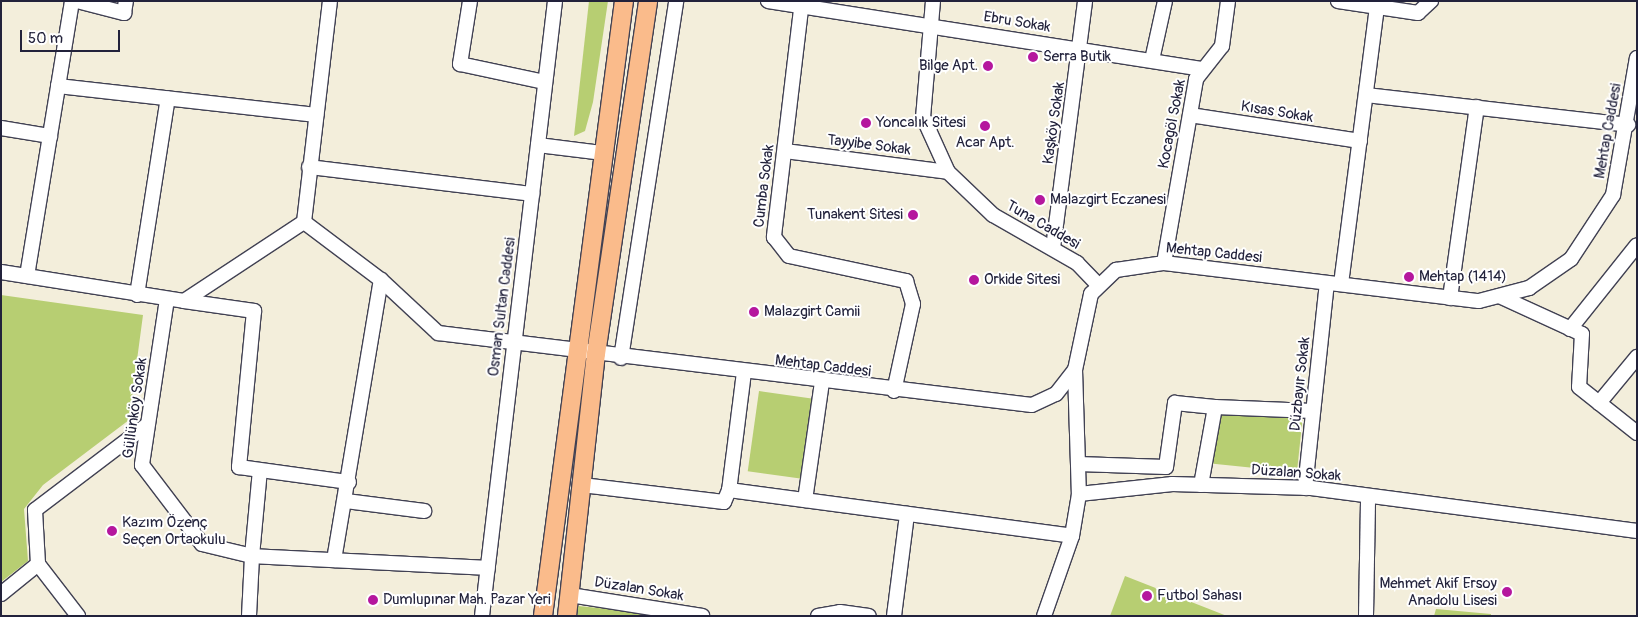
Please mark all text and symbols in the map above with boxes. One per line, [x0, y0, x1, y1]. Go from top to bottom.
street label: Ebru Sokak [982, 8, 1052, 36]
scale bar [22, 20, 122, 52]
text: 50 m [28, 29, 63, 48]
place label: Serra Butik [1043, 48, 1111, 66]
marker: Serra Butik [1027, 51, 1039, 63]
place label: Bilge Apt. [919, 57, 978, 75]
marker: Bilge Apt. [982, 60, 994, 72]
street label: Kocagöl Sokak [1155, 78, 1189, 170]
street label: Kaşköy Sokak [1039, 81, 1069, 165]
street label: Mehtap Caddesi [1591, 82, 1625, 180]
street label: Kısas Sokak [1240, 97, 1314, 127]
place label: Yoncalık Sitesi [876, 114, 966, 132]
marker: Yoncalık Sitesi [860, 117, 872, 129]
marker: Acar Apt. [979, 120, 991, 132]
street label: Tayyibe Sokak [826, 131, 912, 159]
place label: Acar Apt. [955, 134, 1015, 152]
street label: Cumba Sokak [750, 143, 778, 229]
place label: Malazgirt Eczanesi [1050, 191, 1166, 209]
marker: Malazgirt Eczanesi [1034, 194, 1046, 206]
street label: Tuna Caddesi [1003, 197, 1083, 253]
place label: Tunakent Sitesi [807, 206, 903, 224]
marker: Tunakent Sitesi [907, 209, 919, 221]
street label: Osman Sultan Caddesi [485, 237, 519, 377]
street label: Mehtap Caddesi [1165, 239, 1263, 267]
place label: Mehtap (1414) [1419, 268, 1507, 286]
place label: Orkide Sitesi [984, 271, 1060, 289]
marker: Mehtap (1414) [1403, 271, 1415, 283]
marker: Orkide Sitesi [968, 274, 980, 286]
place label: Malazgirt Camii [764, 303, 860, 321]
marker: Malazgirt Camii [748, 306, 760, 318]
street label: Düzbayır Sokak [1286, 336, 1314, 432]
street label: Mehtap Caddesi [774, 351, 872, 381]
street label: Güllünköy Sokak [119, 356, 151, 460]
street label: Düzalan Sokak [1250, 461, 1342, 485]
place label: Kazım Özenç Seçen Ortaokulu [122, 513, 226, 548]
marker: Kazım Özenç Seçen Ortaokulu [106, 525, 118, 537]
street label: Düzalan Sokak [593, 573, 685, 605]
place label: Mehmet Akif Ersoy Anadolu Lisesi [1379, 574, 1497, 609]
marker: Mehmet Akif Ersoy Anadolu Lisesi [1501, 586, 1513, 598]
place label: Futbol Sahası [1157, 587, 1242, 605]
marker: Futbol Sahası [1141, 590, 1153, 602]
place label: Dumlupınar Mah. Pazar Yeri [383, 591, 551, 609]
marker: Dumlupınar Mah. Pazar Yeri [367, 594, 379, 606]

